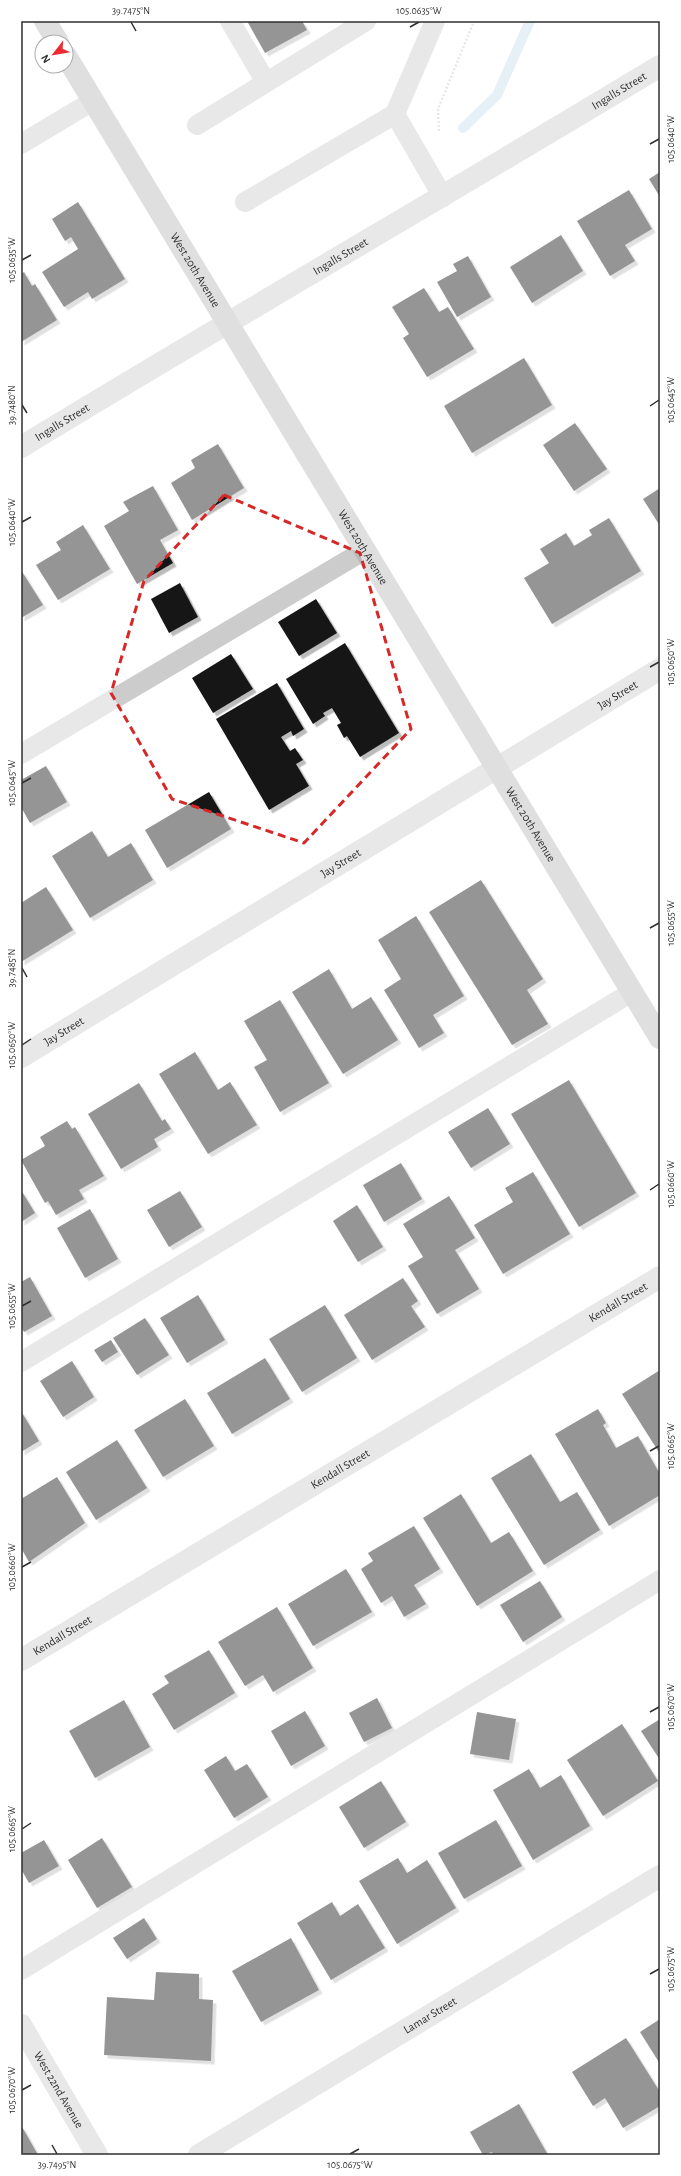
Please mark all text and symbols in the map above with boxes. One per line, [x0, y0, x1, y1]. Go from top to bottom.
text: 39.7475°N [112, 6, 150, 16]
text: 105.0635°W [396, 6, 442, 16]
north arrow [34, 34, 74, 74]
text: N [39, 53, 53, 65]
street label: Ingalls Street [590, 70, 648, 112]
text: 105.0640°W [666, 115, 676, 163]
street label: West 20th Avenue [168, 230, 223, 309]
street label: Ingalls Street [311, 235, 370, 277]
text: 105.0635°W [7, 237, 17, 283]
text: 105.0645°W [666, 377, 676, 423]
text: 39.7480°N [7, 385, 17, 425]
street label: Ingalls Street [33, 401, 92, 443]
text: 105.0640°W [7, 498, 17, 546]
street label: West 20th Avenue [336, 508, 390, 587]
text: 105.0650°W [666, 639, 676, 685]
street label: Jay Street [596, 678, 640, 711]
text: 105.0645°W [7, 760, 17, 806]
street label: West 20th Avenue [504, 785, 558, 864]
street label: Jay Street [319, 846, 363, 880]
text: 105.0655°W [666, 900, 676, 946]
text: 39.7485°N [7, 949, 17, 987]
street label: Jay Street [42, 1014, 86, 1048]
text: 105.0650°W [7, 1022, 17, 1068]
text: 105.0660°W [666, 1160, 676, 1208]
street label: Kendall Street [587, 1280, 650, 1324]
text: 105.0655°W [7, 1283, 17, 1329]
text: 105.0665°W [666, 1423, 676, 1469]
street label: Kendall Street [309, 1447, 372, 1491]
text: 105.0660°W [7, 1543, 17, 1591]
street label: Kendall Street [31, 1613, 94, 1657]
text: 105.0670°W [666, 1684, 676, 1730]
text: 105.0665°W [7, 1806, 17, 1852]
text: 105.0675°W [666, 1946, 676, 1992]
street label: Lamar Street [401, 1995, 459, 2036]
street label: West 22nd Avenue [32, 2049, 86, 2130]
text: 105.0670°W [7, 2067, 17, 2113]
text: 39.7495°N [38, 2160, 76, 2170]
text: 105.0675°W [327, 2160, 373, 2170]

